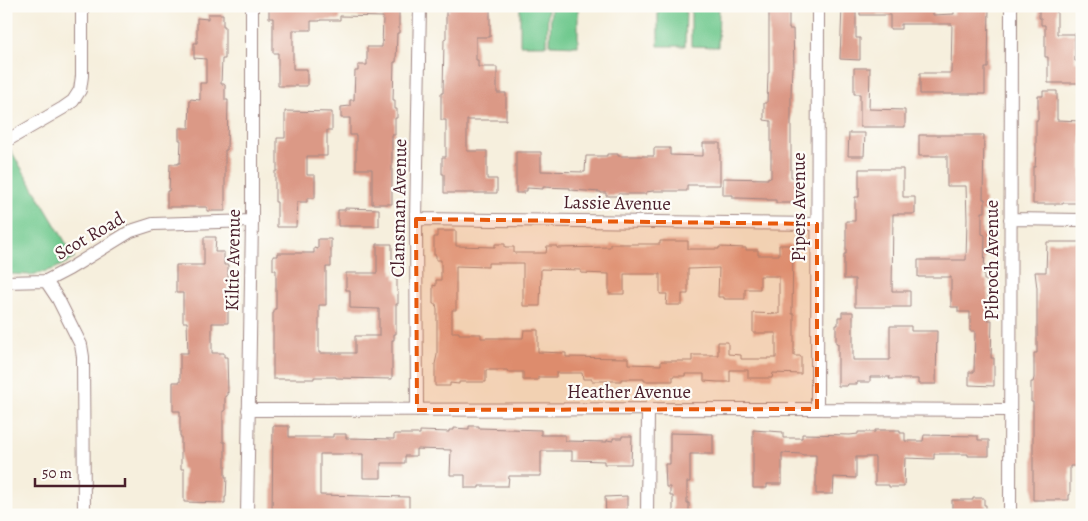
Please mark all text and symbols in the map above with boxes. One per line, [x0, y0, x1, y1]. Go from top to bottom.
street label: Clansman Avenue [385, 138, 413, 278]
street label: Pipers Avenue [786, 152, 812, 262]
street label: Lassie Avenue [563, 189, 671, 217]
street label: Pibroch Avenue [979, 200, 1005, 320]
street label: Scot Road [50, 205, 130, 266]
street label: Kiltie Avenue [219, 209, 247, 311]
street label: Heather Avenue [567, 379, 691, 405]
scale bar [35, 456, 125, 488]
text: 50 m [42, 463, 72, 483]

